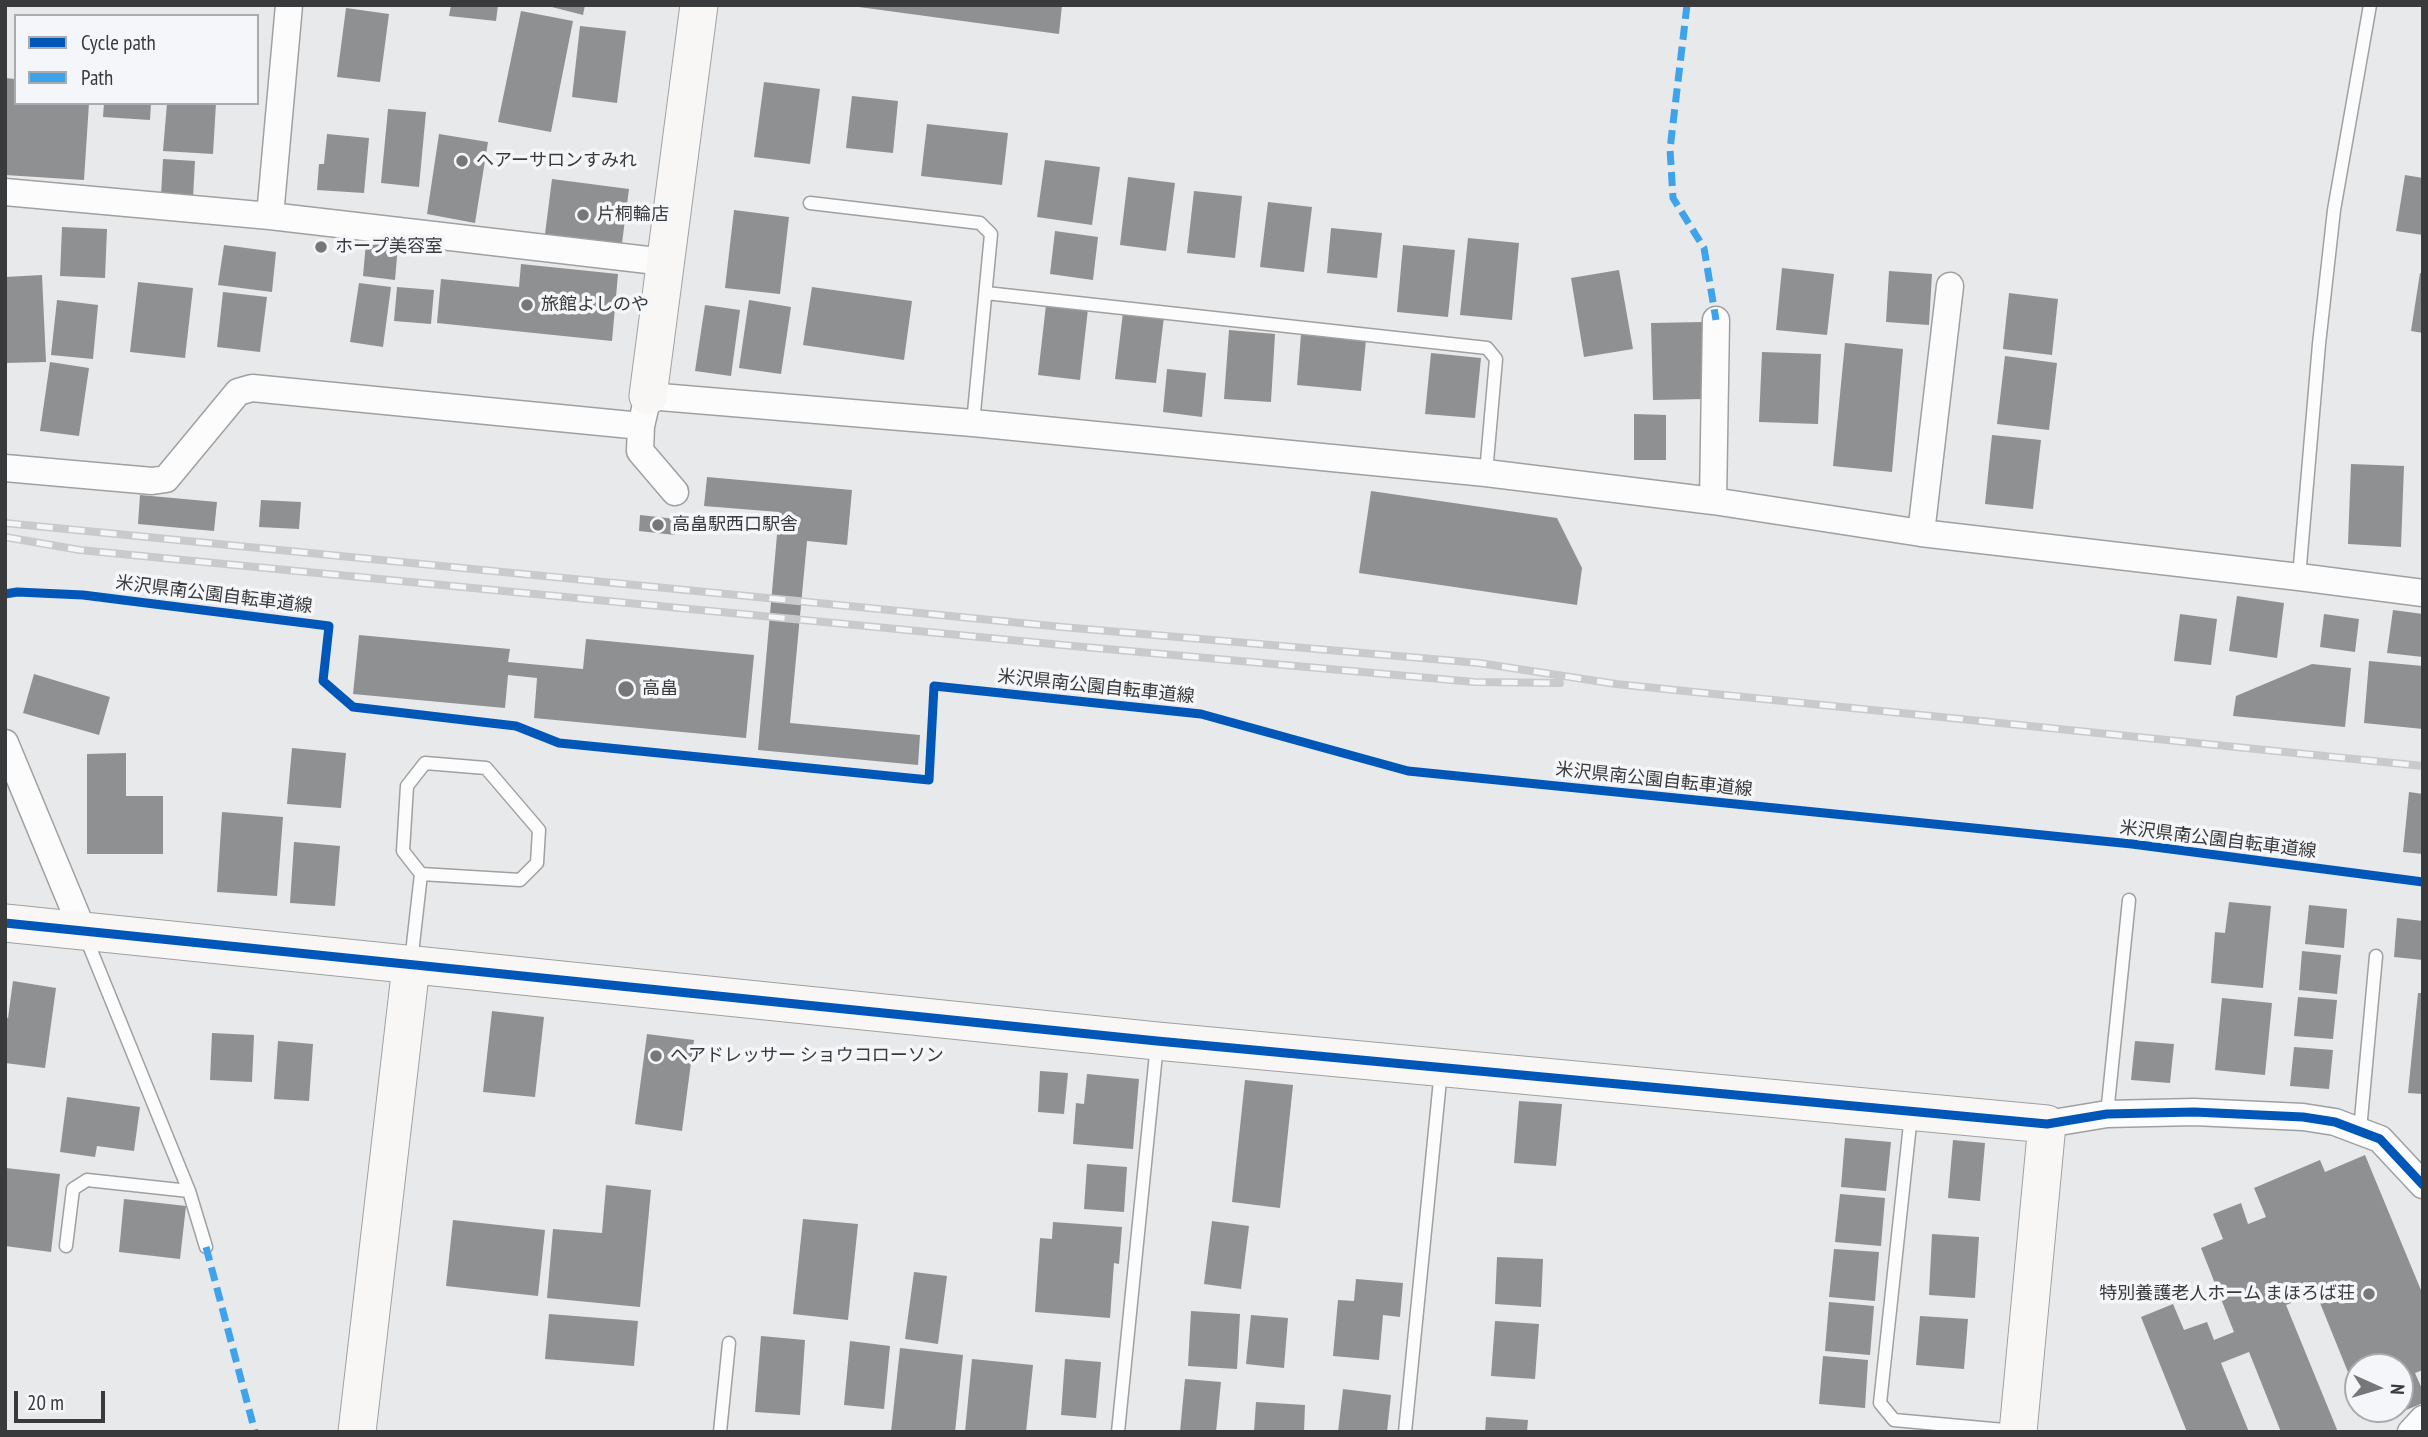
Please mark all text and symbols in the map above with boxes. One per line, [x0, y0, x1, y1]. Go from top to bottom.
legend [14, 14, 259, 105]
text: Cycle path [81, 29, 156, 56]
text: Path [81, 64, 113, 91]
place label: ヘアーサロンすみれ [476, 150, 637, 172]
marker: ヘアーサロンすみれ [454, 153, 470, 169]
place label: 片桐輪店 [597, 204, 669, 226]
marker: 片桐輪店 [575, 207, 591, 223]
place label: ホープ美容室 [335, 236, 443, 258]
marker: ホープ美容室 [313, 239, 329, 255]
place label: 旅館よしのや [541, 294, 649, 316]
marker: 旅館よしのや [519, 297, 535, 313]
place label: 高畠駅西口駅舎 [672, 514, 798, 536]
marker: 高畠駅西口駅舎 [650, 517, 666, 533]
street label: 米沢県南公園自転車道線 [114, 572, 314, 618]
street label: 米沢県南公園自転車道線 [996, 666, 1196, 708]
place label: 高畠 [642, 678, 678, 700]
marker: 高畠 [616, 679, 636, 699]
street label: 米沢県南公園自転車道線 [1554, 759, 1754, 801]
street label: 米沢県南公園自転車道線 [2118, 817, 2318, 863]
place label: ヘアドレッサー ショウコローソン [670, 1045, 944, 1067]
marker: ヘアドレッサー ショウコローソン [648, 1048, 664, 1064]
place label: 特別養護老人ホーム まほろば荘 [2099, 1283, 2355, 1305]
marker: 特別養護老人ホーム まほろば荘 [2361, 1286, 2377, 1302]
north arrow [2344, 1353, 2414, 1423]
scale bar [18, 1378, 108, 1422]
text: N [2386, 1383, 2410, 1395]
text: 20 m [27, 1389, 64, 1416]

